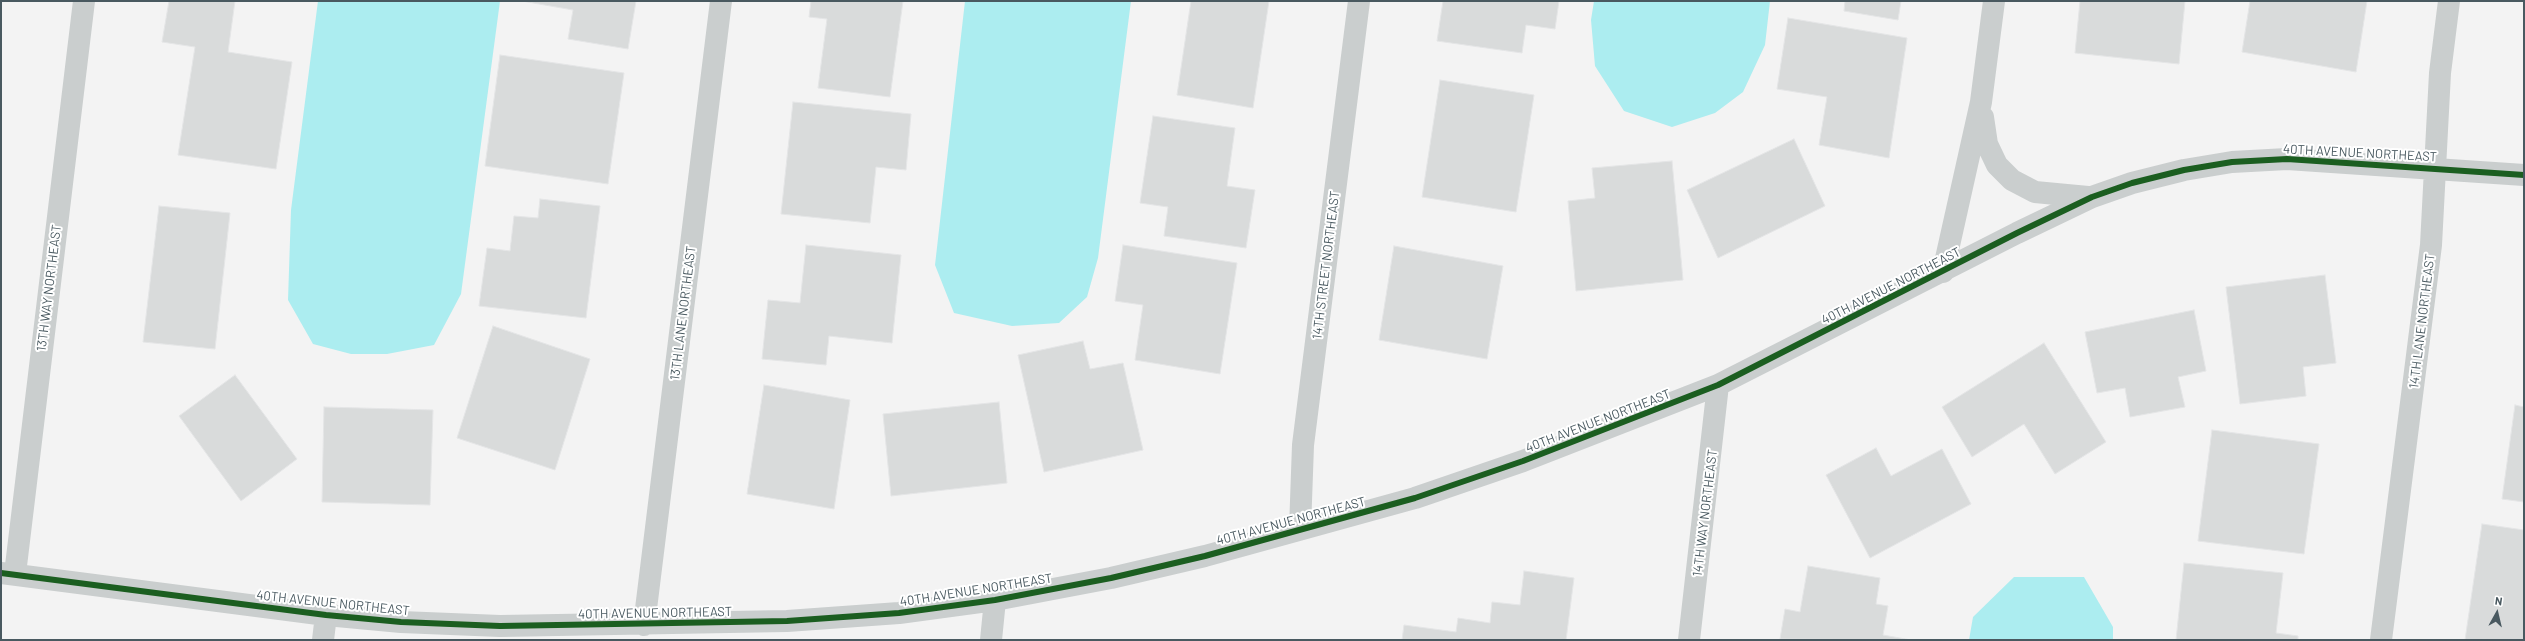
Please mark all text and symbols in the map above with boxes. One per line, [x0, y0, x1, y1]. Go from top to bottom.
street label: 40TH AVENUE NORTHEAST [2283, 141, 2437, 165]
street label: 14TH STREET NORTHEAST [1309, 190, 1343, 340]
street label: 13TH WAY NORTHEAST [33, 224, 65, 352]
street label: 40TH AVENUE NORTHEAST [1819, 244, 1963, 328]
street label: 13TH LANE NORTHEAST [667, 245, 699, 381]
street label: 14TH LANE NORTHEAST [2406, 253, 2438, 389]
street label: 40TH AVENUE NORTHEAST [1523, 386, 1673, 456]
street label: 14TH WAY NORTHEAST [1689, 448, 1721, 578]
street label: 40TH AVENUE NORTHEAST [1215, 494, 1367, 548]
street label: 40TH AVENUE NORTHEAST [899, 570, 1053, 610]
street label: 40TH AVENUE NORTHEAST [256, 587, 410, 619]
north arrow [2477, 593, 2517, 633]
text: N [2494, 594, 2503, 608]
street label: 40TH AVENUE NORTHEAST [578, 604, 732, 622]

